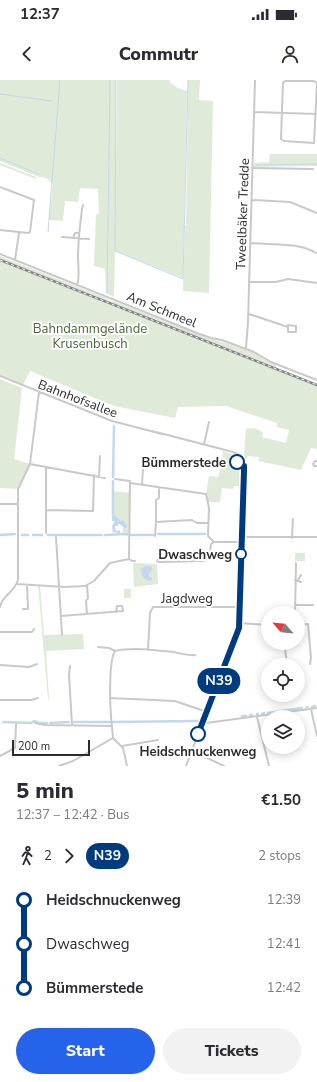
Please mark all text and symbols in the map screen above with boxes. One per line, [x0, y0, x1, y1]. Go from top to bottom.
text: 12:37 [20, 4, 60, 24]
text: Commutr [119, 42, 198, 66]
icon: back [16, 43, 38, 65]
icon: person [279, 43, 301, 65]
street label: Tweelbäker Tredde [232, 158, 254, 270]
street label: Am Schmeel [124, 288, 200, 332]
park label: Bahndammgelände Krusenbusch [33, 320, 147, 353]
street label: Bahnhofsallee [35, 376, 120, 422]
place label: Bümmerstede [142, 454, 226, 472]
marker: Bümmerstede [229, 454, 245, 470]
place label: Dwaschweg [158, 546, 232, 564]
marker: Dwaschweg [235, 548, 247, 560]
street label: Jagdweg [160, 590, 213, 608]
north arrow [261, 606, 305, 650]
map controls [261, 606, 305, 754]
button: locate [261, 658, 305, 702]
line badge: N39 [196, 668, 242, 694]
text: N39 [205, 671, 233, 690]
button: layers [261, 710, 305, 754]
marker: Heidschnuckenweg [190, 726, 206, 742]
scale bar [12, 738, 90, 757]
text: 200 m [18, 739, 50, 754]
place label: Heidschnuckenweg [140, 743, 256, 761]
text: 5 min [16, 776, 74, 806]
text: €1.50 [261, 790, 301, 810]
text: 12:37 – 12:42 · Bus [16, 806, 130, 824]
icon: walk [16, 845, 38, 867]
icon: forward [58, 845, 80, 867]
text: N39 [94, 846, 121, 865]
text: 2 [44, 847, 52, 865]
text: 2 stops [258, 847, 301, 865]
text: Heidschnuckenweg [46, 890, 181, 910]
text: 12:39 [267, 891, 301, 909]
text: Dwaschweg [46, 934, 129, 954]
text: 12:41 [267, 935, 301, 953]
text: Bümmerstede [46, 978, 143, 998]
text: 12:42 [267, 979, 301, 997]
button: Start [16, 1028, 155, 1074]
button: Tickets [163, 1028, 301, 1074]

